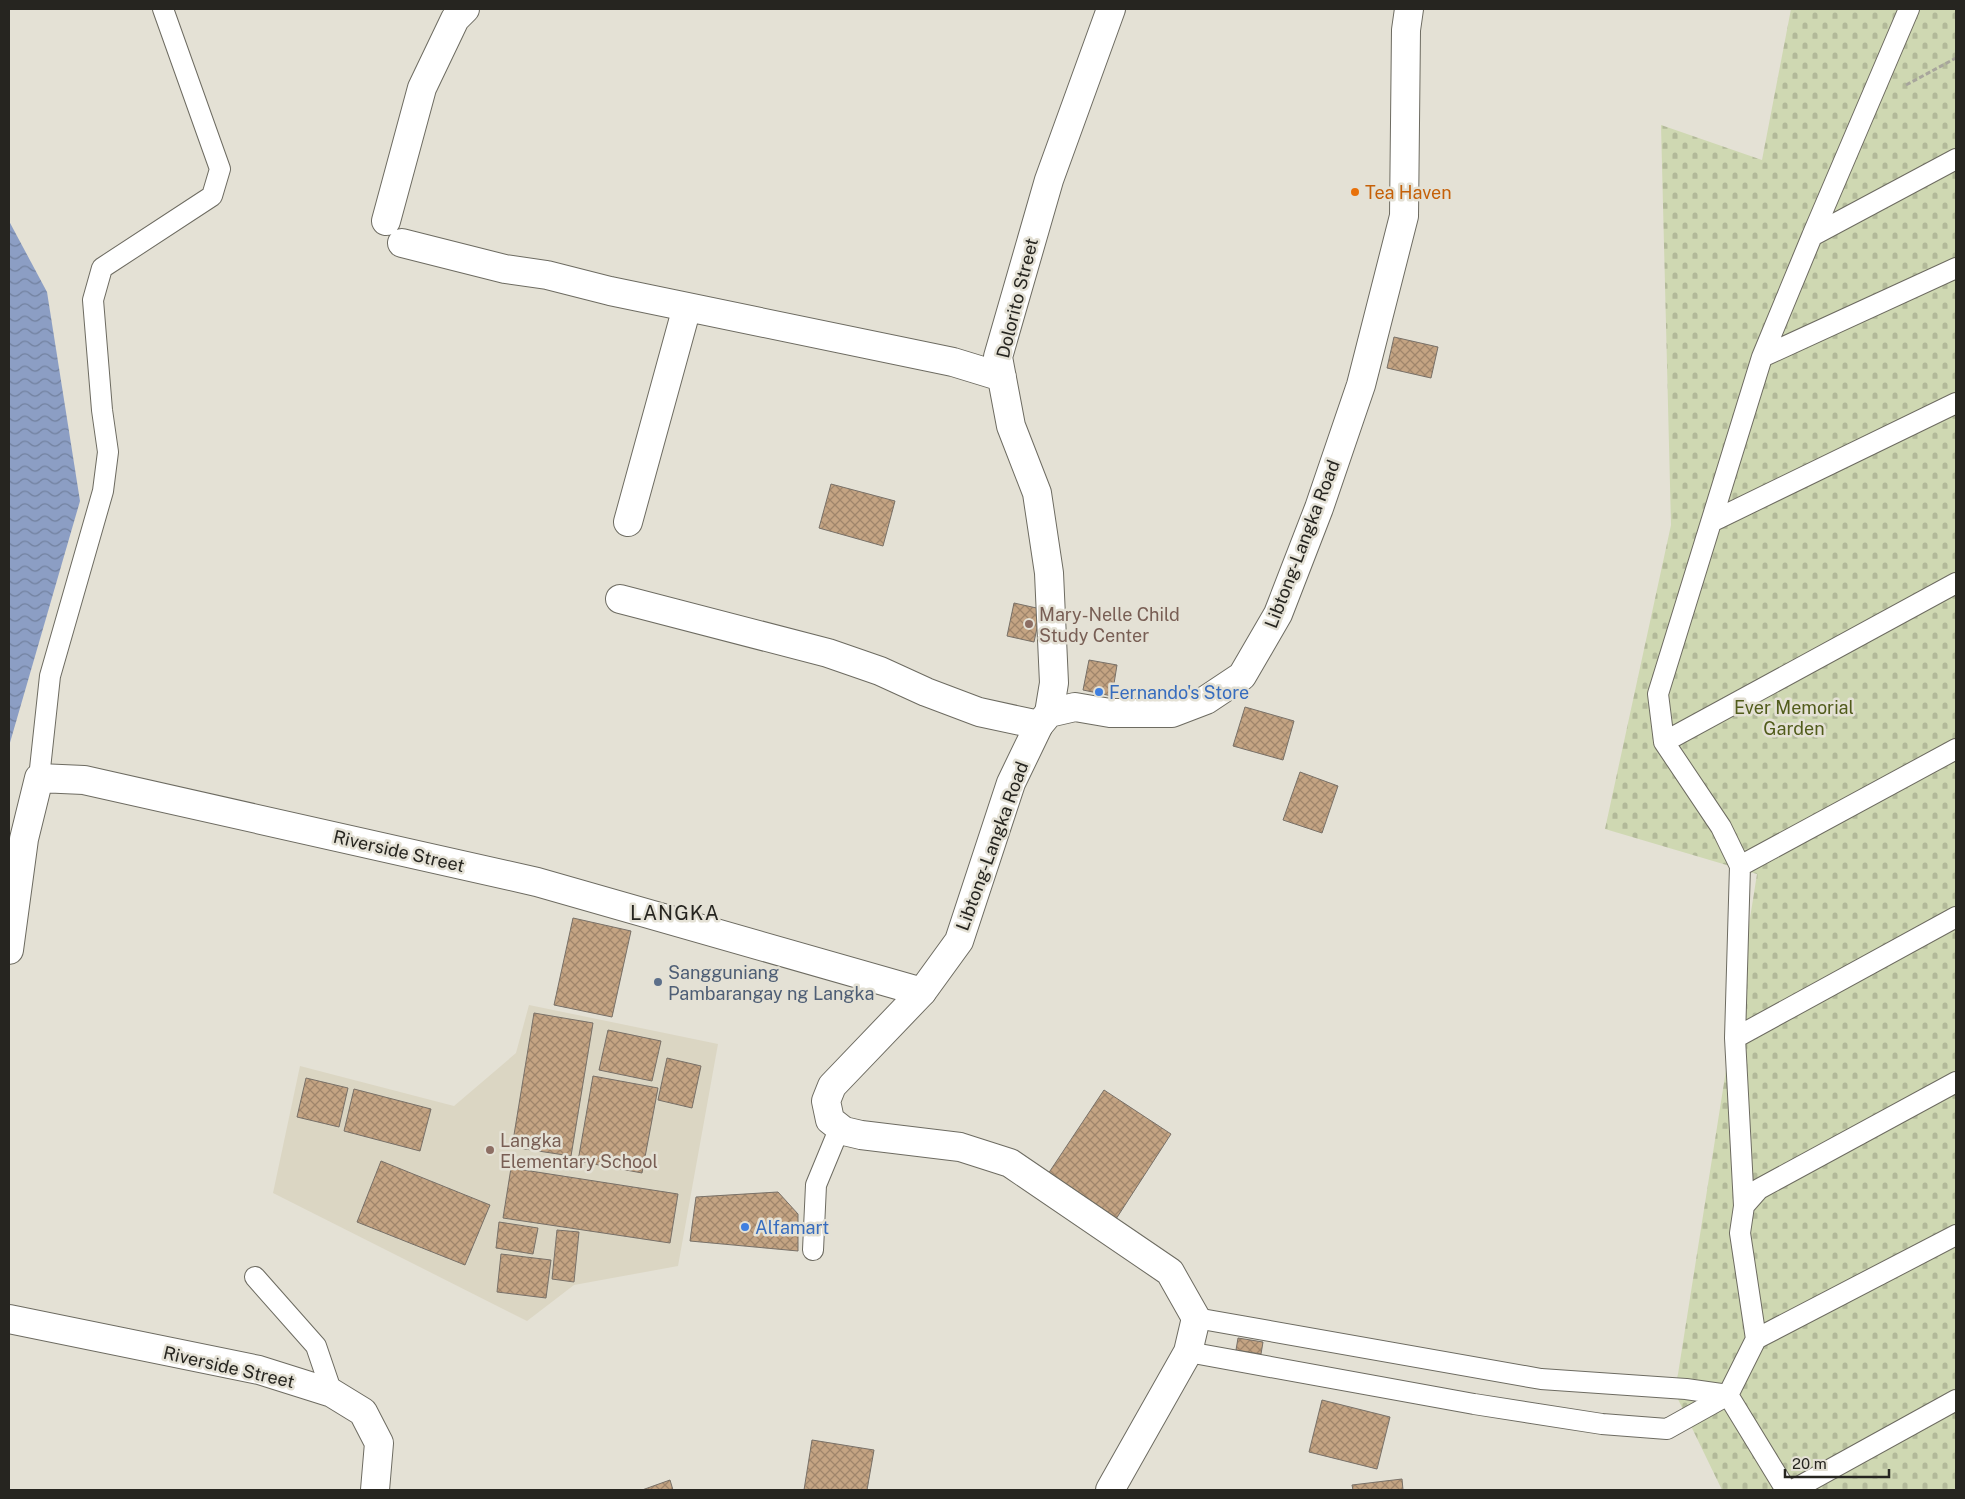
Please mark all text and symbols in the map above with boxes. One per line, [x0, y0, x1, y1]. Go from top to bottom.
place label: Tea Haven [1365, 182, 1452, 203]
marker: Tea Haven [1349, 186, 1361, 198]
street label: Dolorito Street [992, 236, 1042, 360]
street label: Libtong-Langka Road [1260, 457, 1344, 631]
place label: Mary-Nelle Child Study Center [1039, 604, 1180, 646]
marker: Mary-Nelle Child Study Center [1023, 618, 1035, 630]
place label: Fernando's Store [1109, 682, 1249, 703]
marker: Fernando's Store [1093, 686, 1105, 698]
park label: Ever Memorial Garden [1734, 697, 1854, 739]
street label: Libtong-Langka Road [952, 759, 1032, 933]
street label: Riverside Street [331, 826, 467, 876]
district label: LANGKA [630, 901, 720, 925]
place label: Sangguniang Pambarangay ng Langka [668, 962, 874, 1004]
marker: Sangguniang Pambarangay ng Langka [652, 976, 664, 988]
place label: Langka Elementary School [500, 1130, 658, 1172]
marker: Langka Elementary School [484, 1144, 496, 1156]
place label: Alfamart [755, 1217, 829, 1238]
marker: Alfamart [739, 1221, 751, 1233]
street label: Riverside Street [161, 1342, 297, 1392]
scale bar [1785, 1446, 1889, 1478]
text: 20 m [1792, 1455, 1827, 1472]

